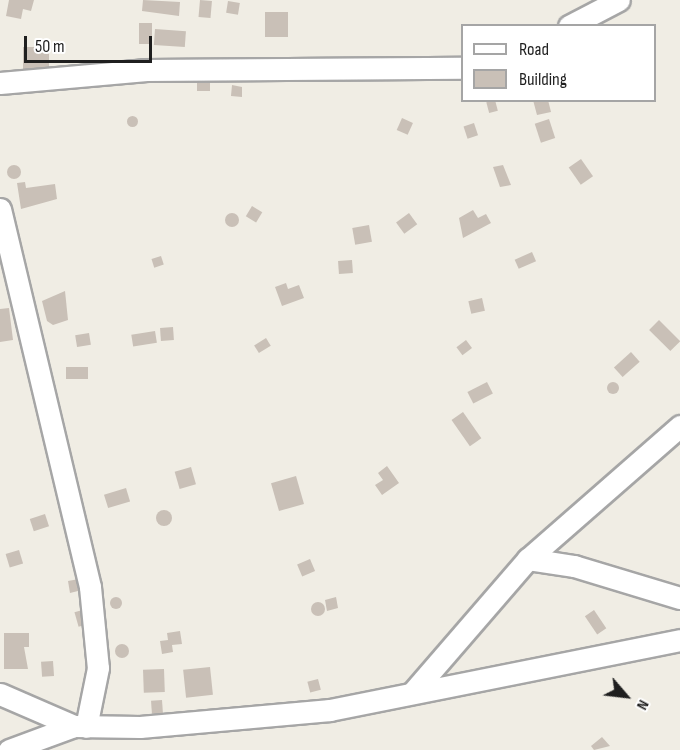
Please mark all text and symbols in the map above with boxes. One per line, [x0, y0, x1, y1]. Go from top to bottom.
scale bar [27, 24, 154, 62]
legend [461, 24, 656, 102]
text: 50 m [35, 36, 65, 57]
text: Road [519, 39, 549, 60]
text: Building [519, 69, 567, 90]
north arrow [596, 666, 656, 726]
text: N [632, 696, 653, 713]

